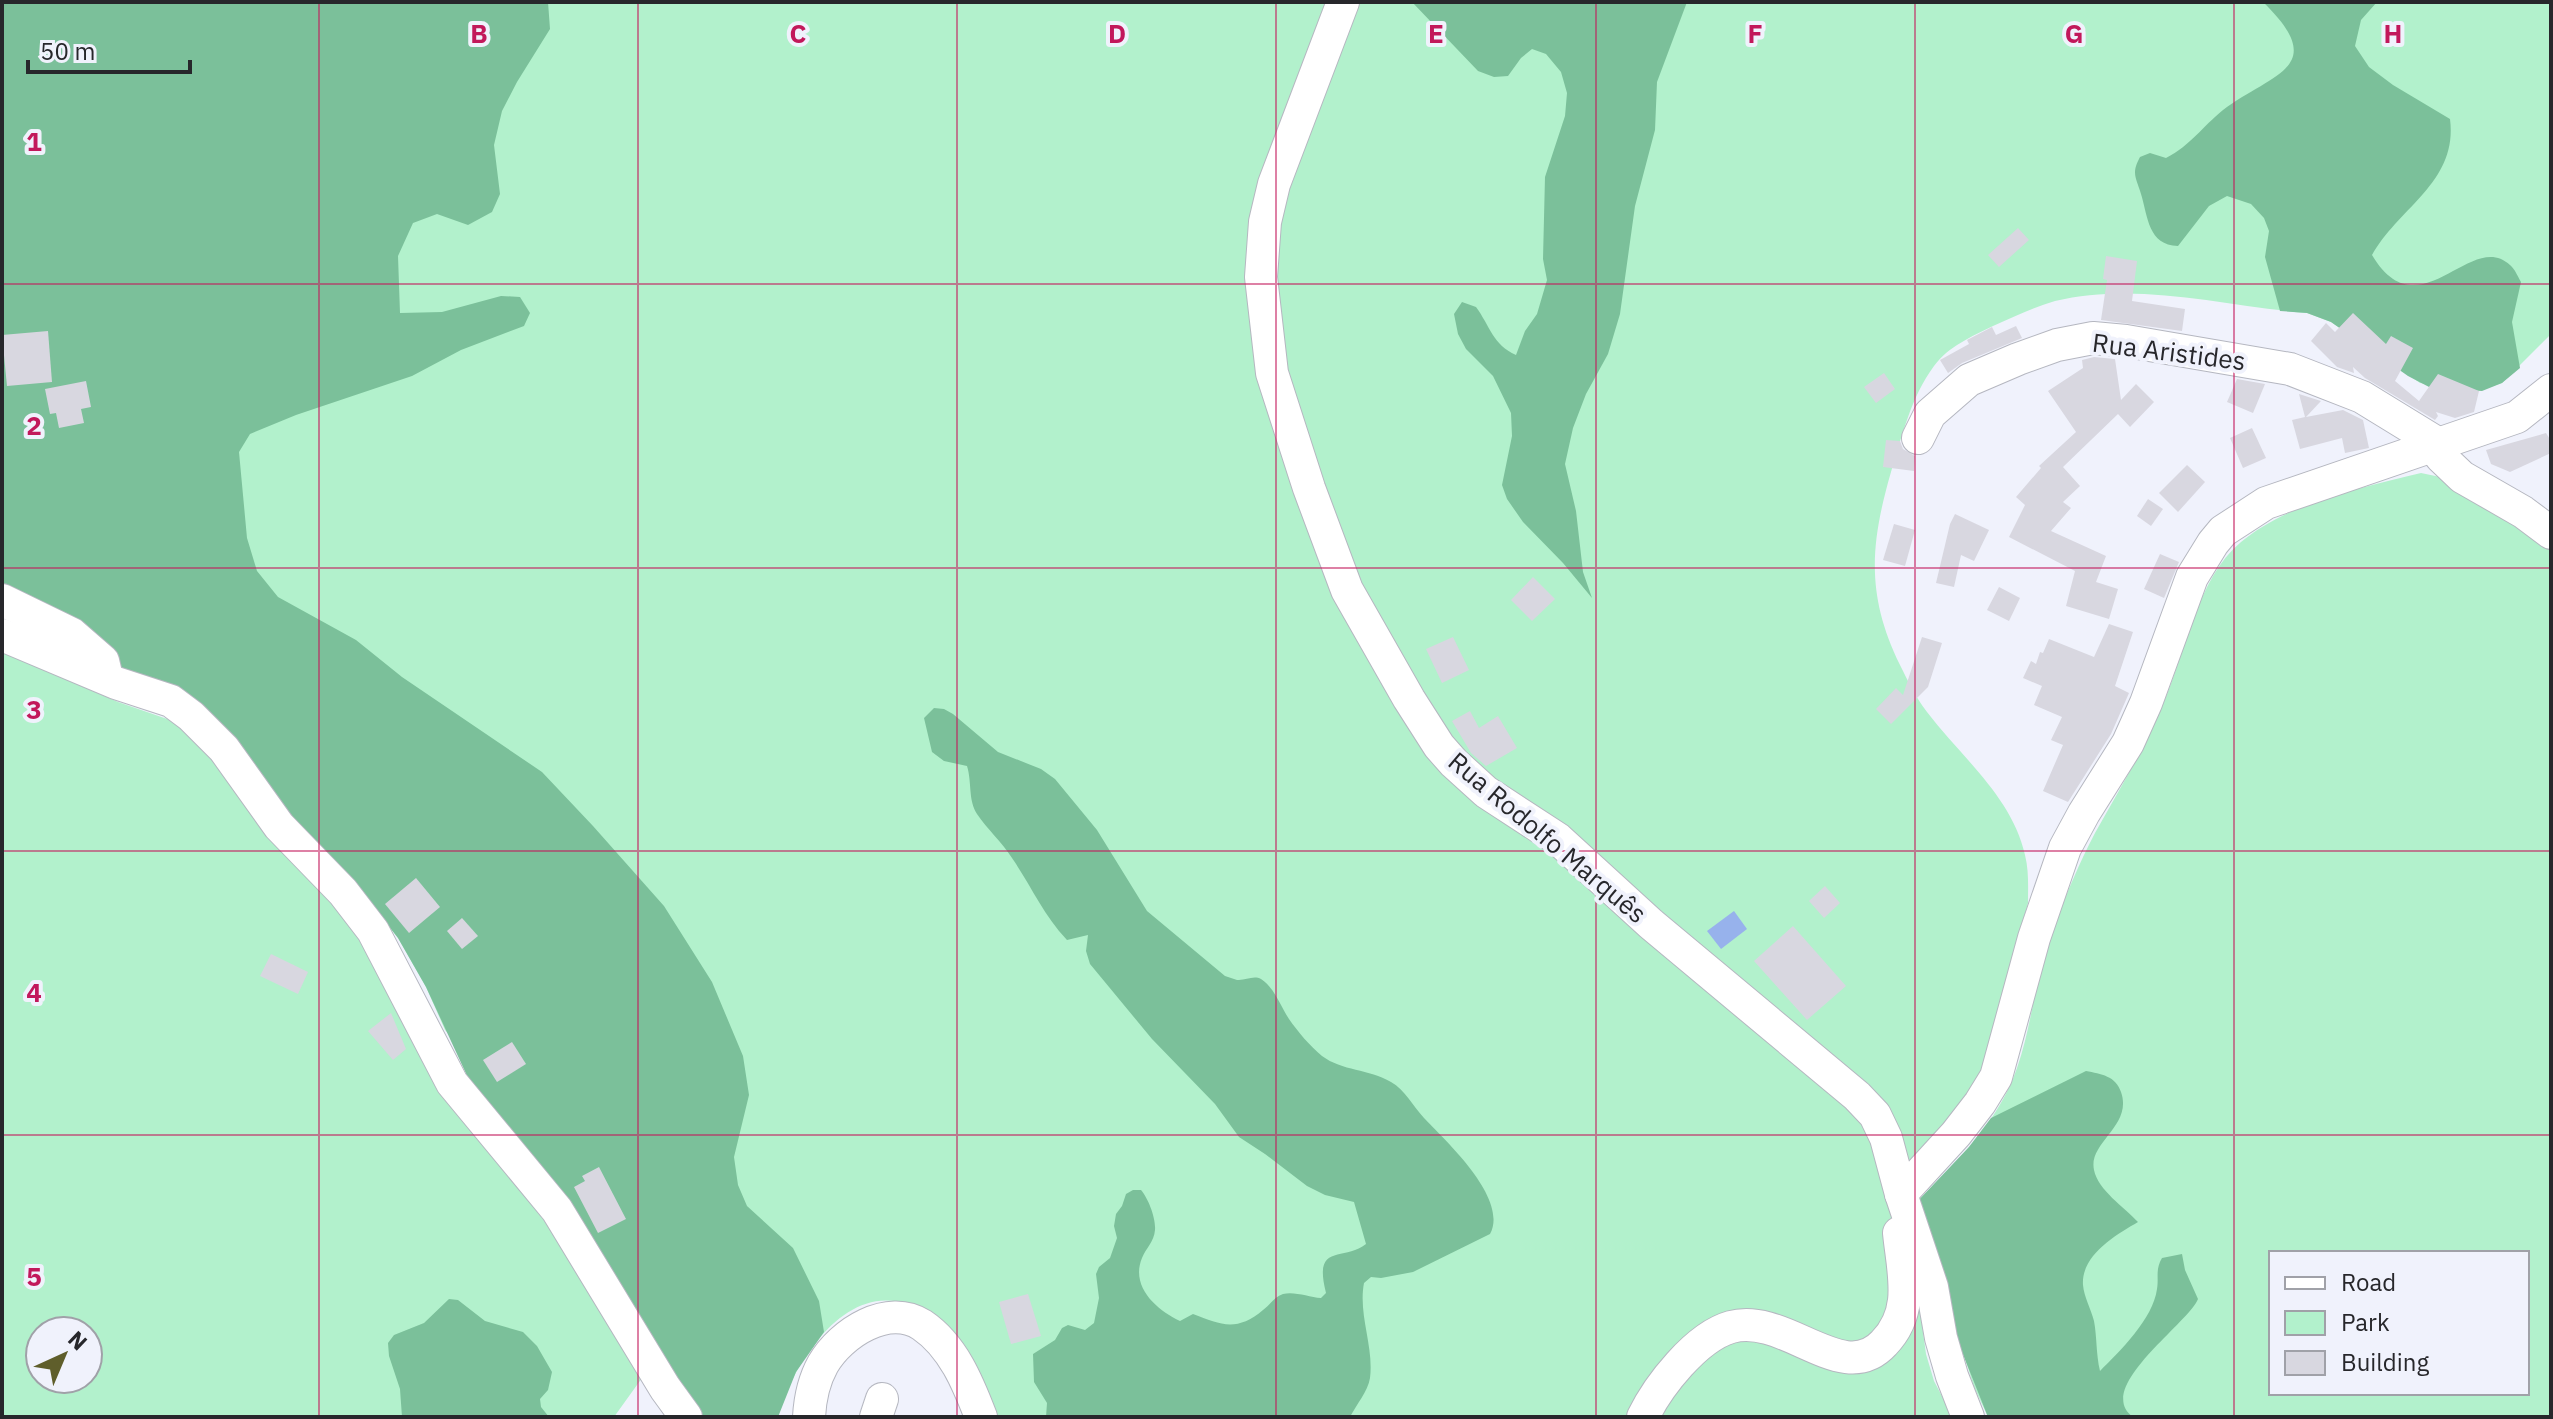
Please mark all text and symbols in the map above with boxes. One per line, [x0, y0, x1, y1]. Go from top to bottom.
text: B [470, 16, 488, 50]
text: C [790, 16, 807, 50]
text: D [1108, 16, 1126, 50]
text: E [1428, 16, 1444, 50]
text: F [1747, 16, 1763, 50]
text: G [2065, 16, 2083, 50]
text: H [2384, 16, 2402, 50]
scale bar [28, 24, 190, 74]
text: 50 m [40, 35, 95, 67]
text: 1 [26, 124, 42, 158]
street label: Rua Aristides [2090, 325, 2248, 377]
text: 2 [26, 408, 42, 442]
text: 3 [26, 692, 42, 726]
street label: Rua Rodolfo Marquês [1442, 744, 1654, 930]
text: 4 [26, 975, 42, 1009]
legend [2269, 1251, 2529, 1395]
text: 5 [26, 1259, 42, 1293]
text: Road [2341, 1266, 2396, 1298]
text: Park [2341, 1306, 2390, 1338]
north arrow [24, 1315, 104, 1395]
text: N [62, 1324, 94, 1356]
text: Building [2341, 1346, 2429, 1378]

